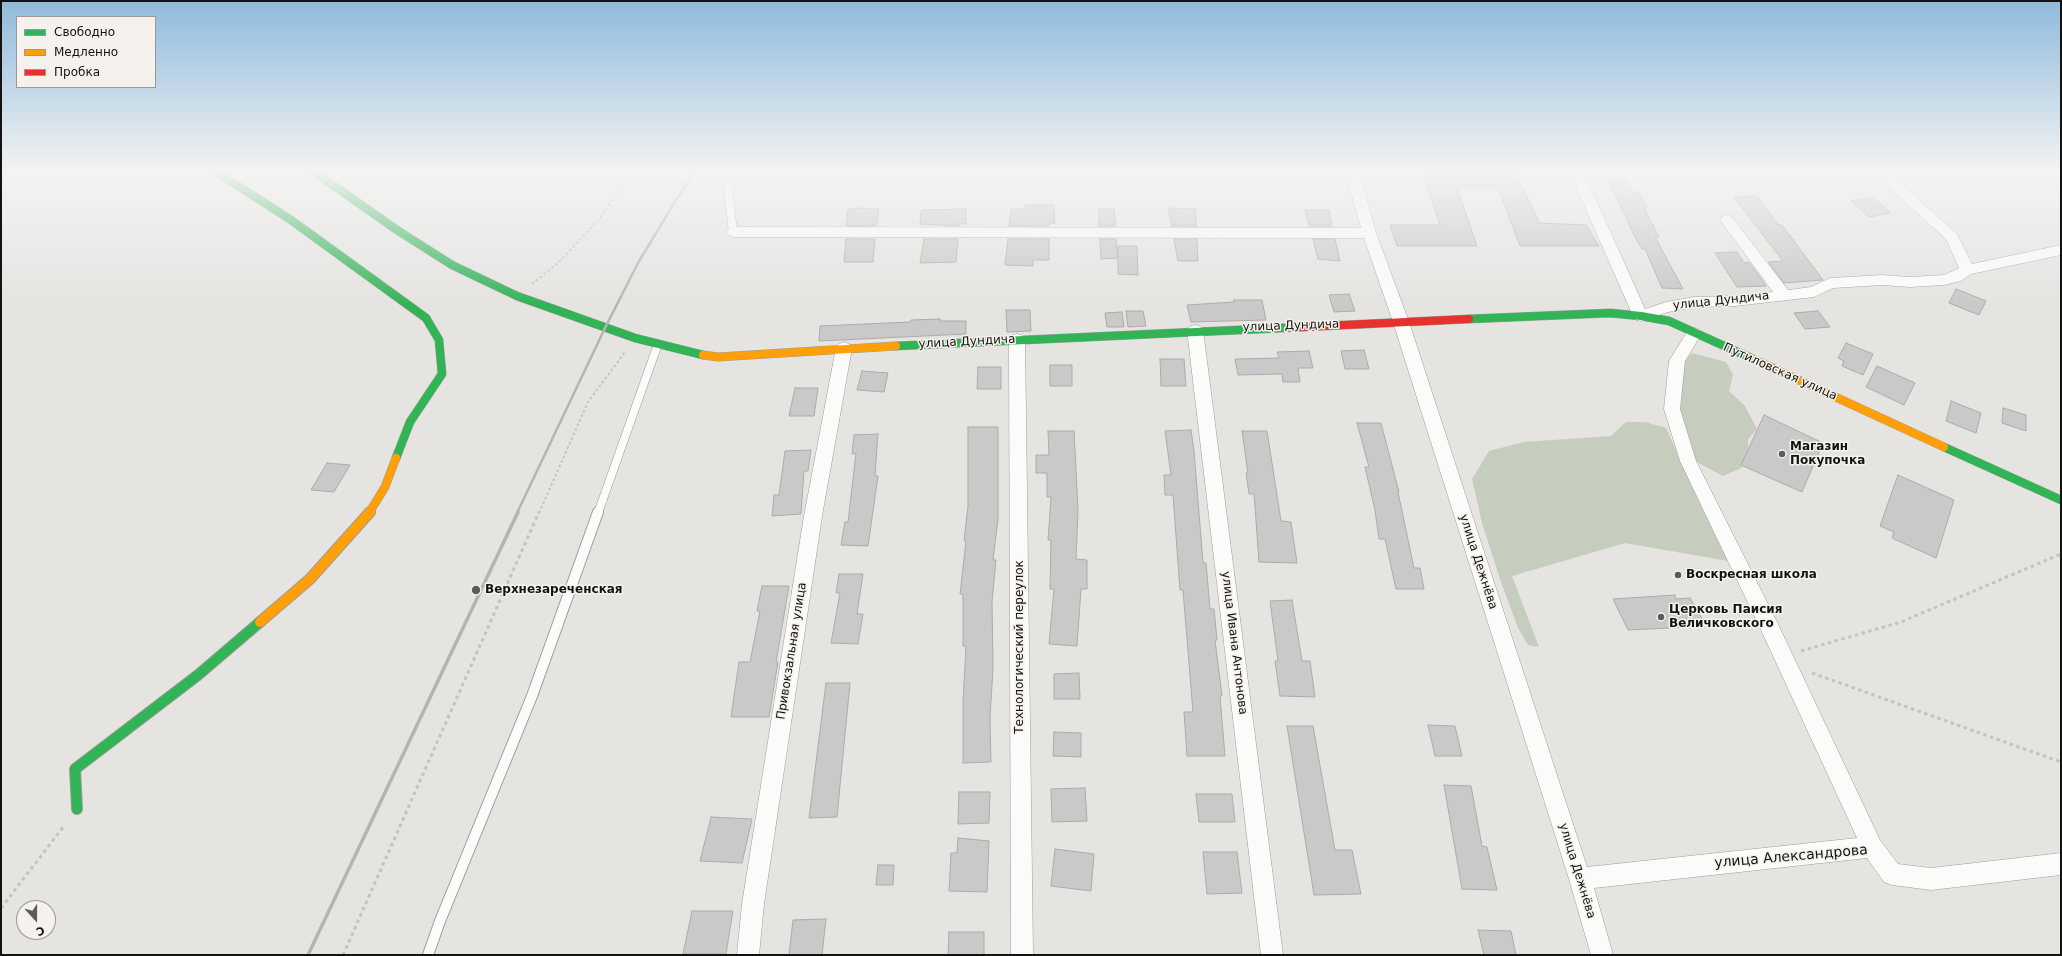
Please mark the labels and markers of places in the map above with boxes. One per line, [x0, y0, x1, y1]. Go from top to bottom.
place label: Магазин Покупочка [1790, 440, 1865, 468]
marker: Магазин Покупочка [1777, 449, 1787, 459]
place label: Воскресная школа [1686, 568, 1817, 582]
marker: Воскресная школа [1673, 570, 1683, 580]
place label: Верхнезареченская [485, 583, 623, 597]
marker: Верхнезареченская [470, 584, 482, 596]
place label: Церковь Паисия Величковского [1669, 603, 1782, 631]
marker: Церковь Паисия Величковского [1656, 612, 1666, 622]

